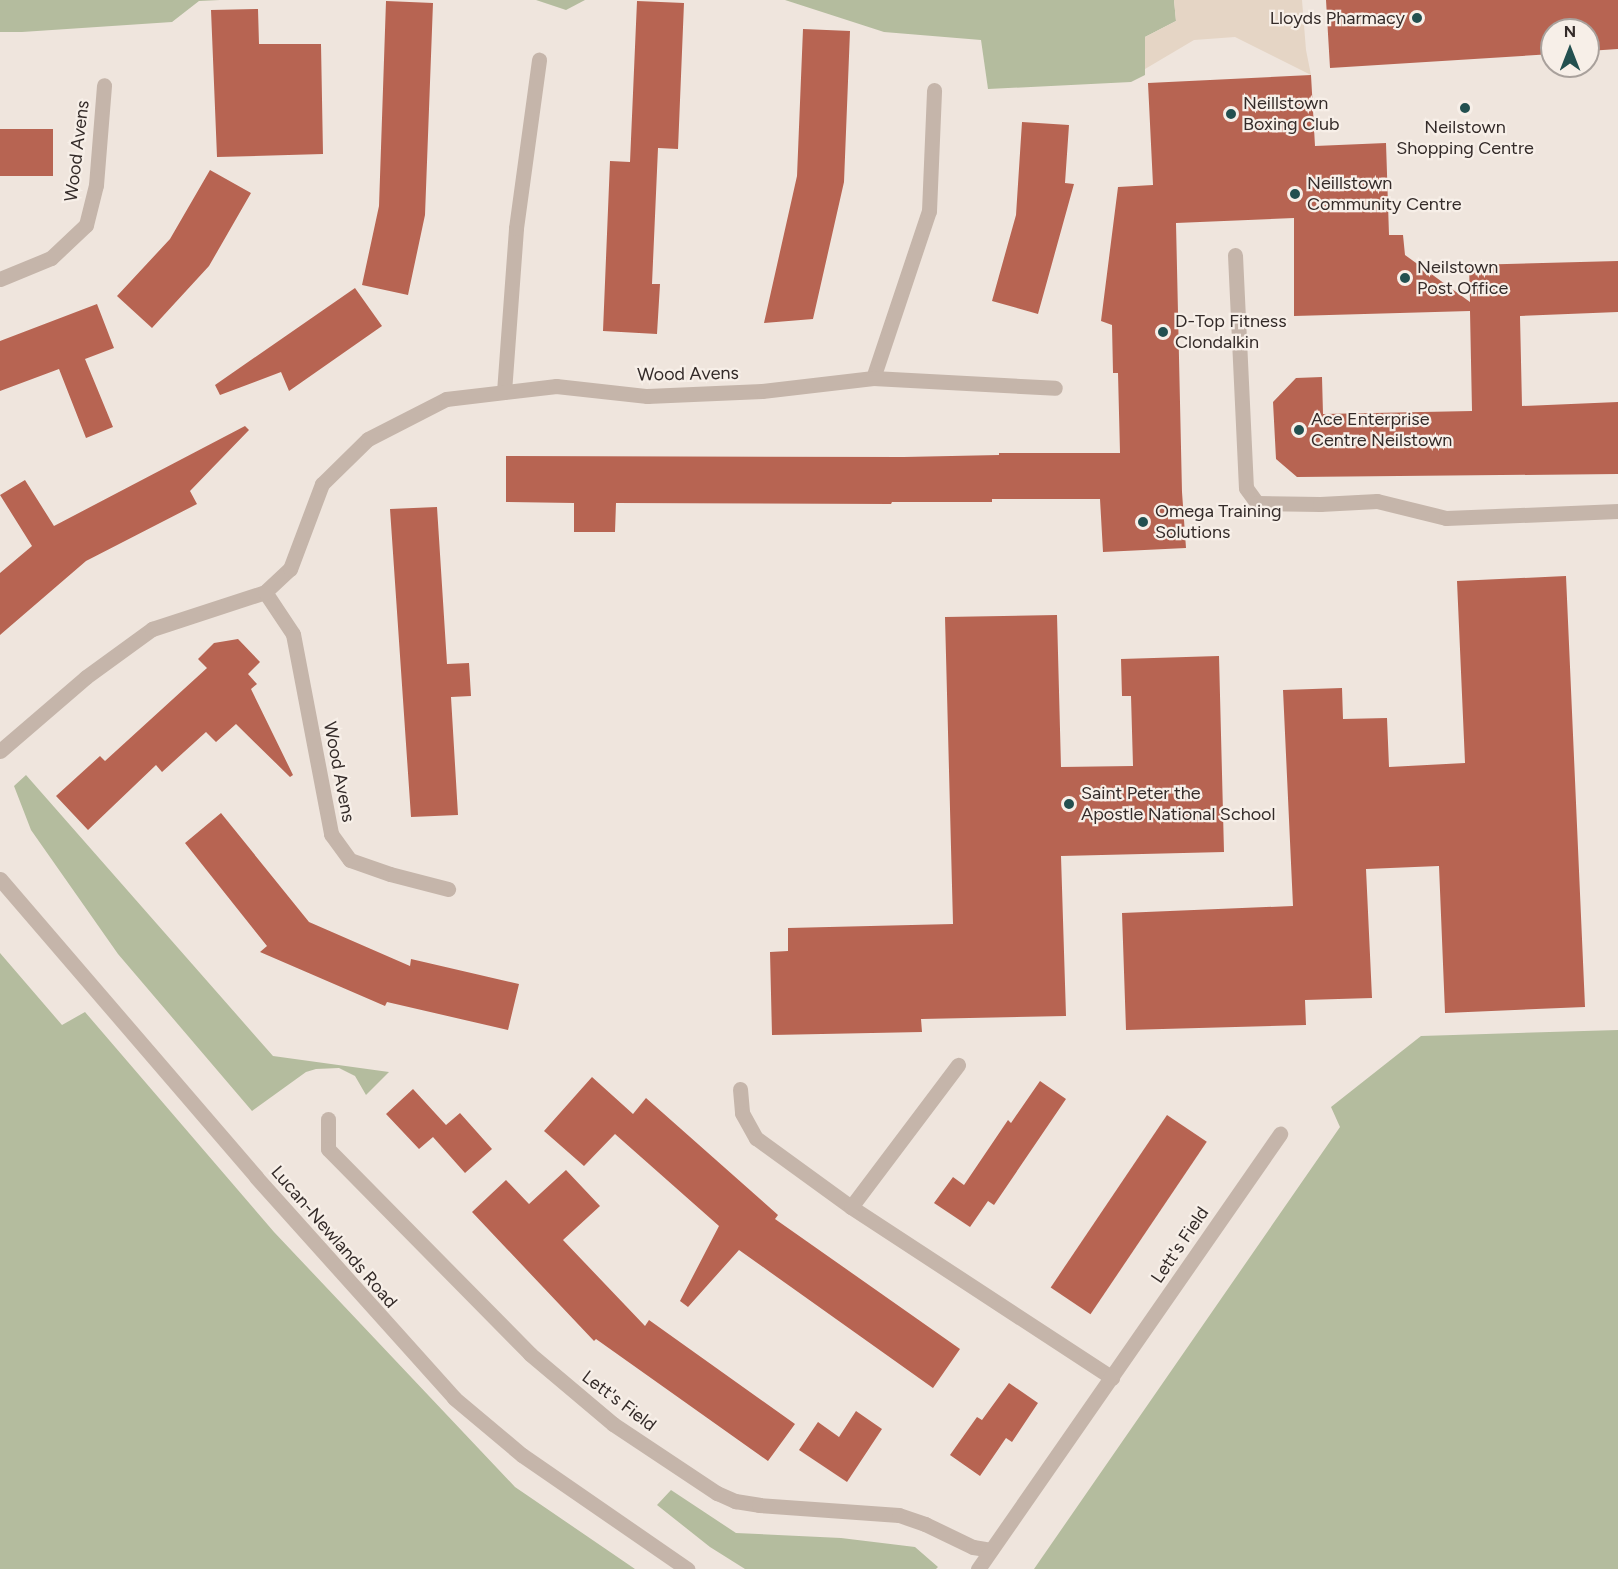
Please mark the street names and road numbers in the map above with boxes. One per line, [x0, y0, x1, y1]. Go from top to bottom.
street label: Wood Avens [60, 99, 94, 203]
street label: Wood Avens [637, 362, 739, 386]
street label: Wood Avens [319, 720, 359, 824]
street label: Lucan-Newlands Road [266, 1161, 402, 1313]
street label: Lett's Field [1147, 1203, 1213, 1287]
street label: Lett's Field [578, 1366, 660, 1436]

